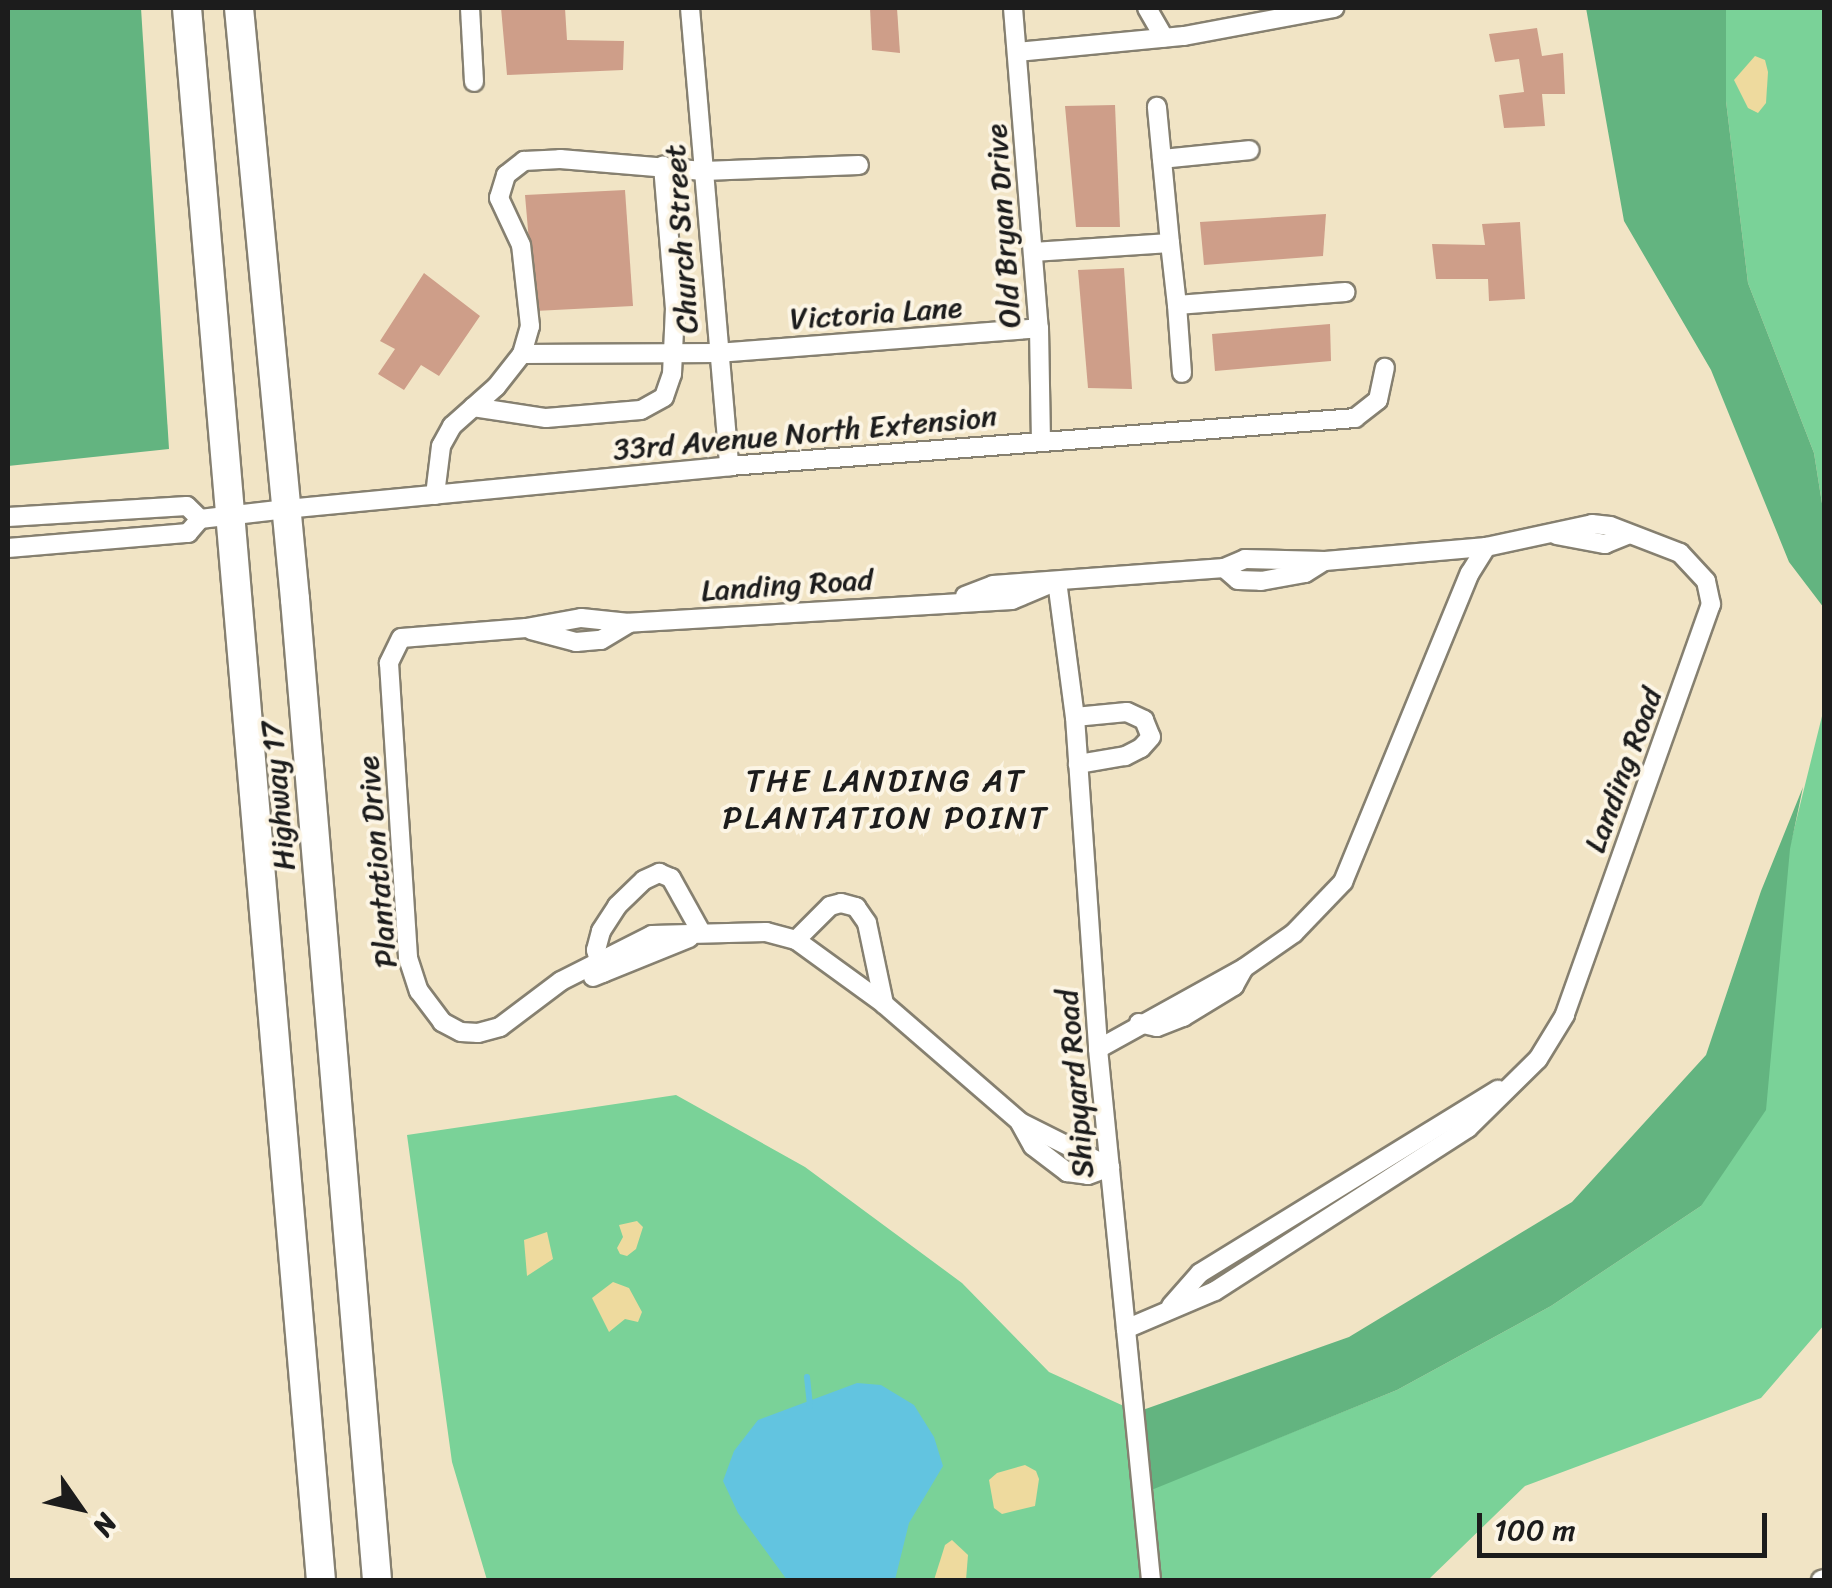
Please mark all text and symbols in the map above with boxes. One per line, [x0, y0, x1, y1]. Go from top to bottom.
street label: Old Bryan Drive [978, 122, 1028, 330]
street label: Church Street [656, 144, 706, 334]
street label: Victoria Lane [788, 289, 964, 337]
street label: 33rd Avenue North Extension [611, 398, 999, 468]
street label: Landing Road [700, 561, 874, 609]
street label: Landing Road [1577, 683, 1669, 857]
street label: Highway 17 [254, 720, 302, 872]
street label: Plantation Drive [350, 754, 404, 970]
district label: THE LANDING AT PLANTATION POINT [726, 763, 1046, 838]
street label: Shipyard Road [1049, 988, 1101, 1180]
north arrow [30, 1458, 130, 1558]
scale bar [1482, 1493, 1772, 1555]
text: N [80, 1503, 131, 1547]
text: 100 m [1494, 1503, 1576, 1557]

